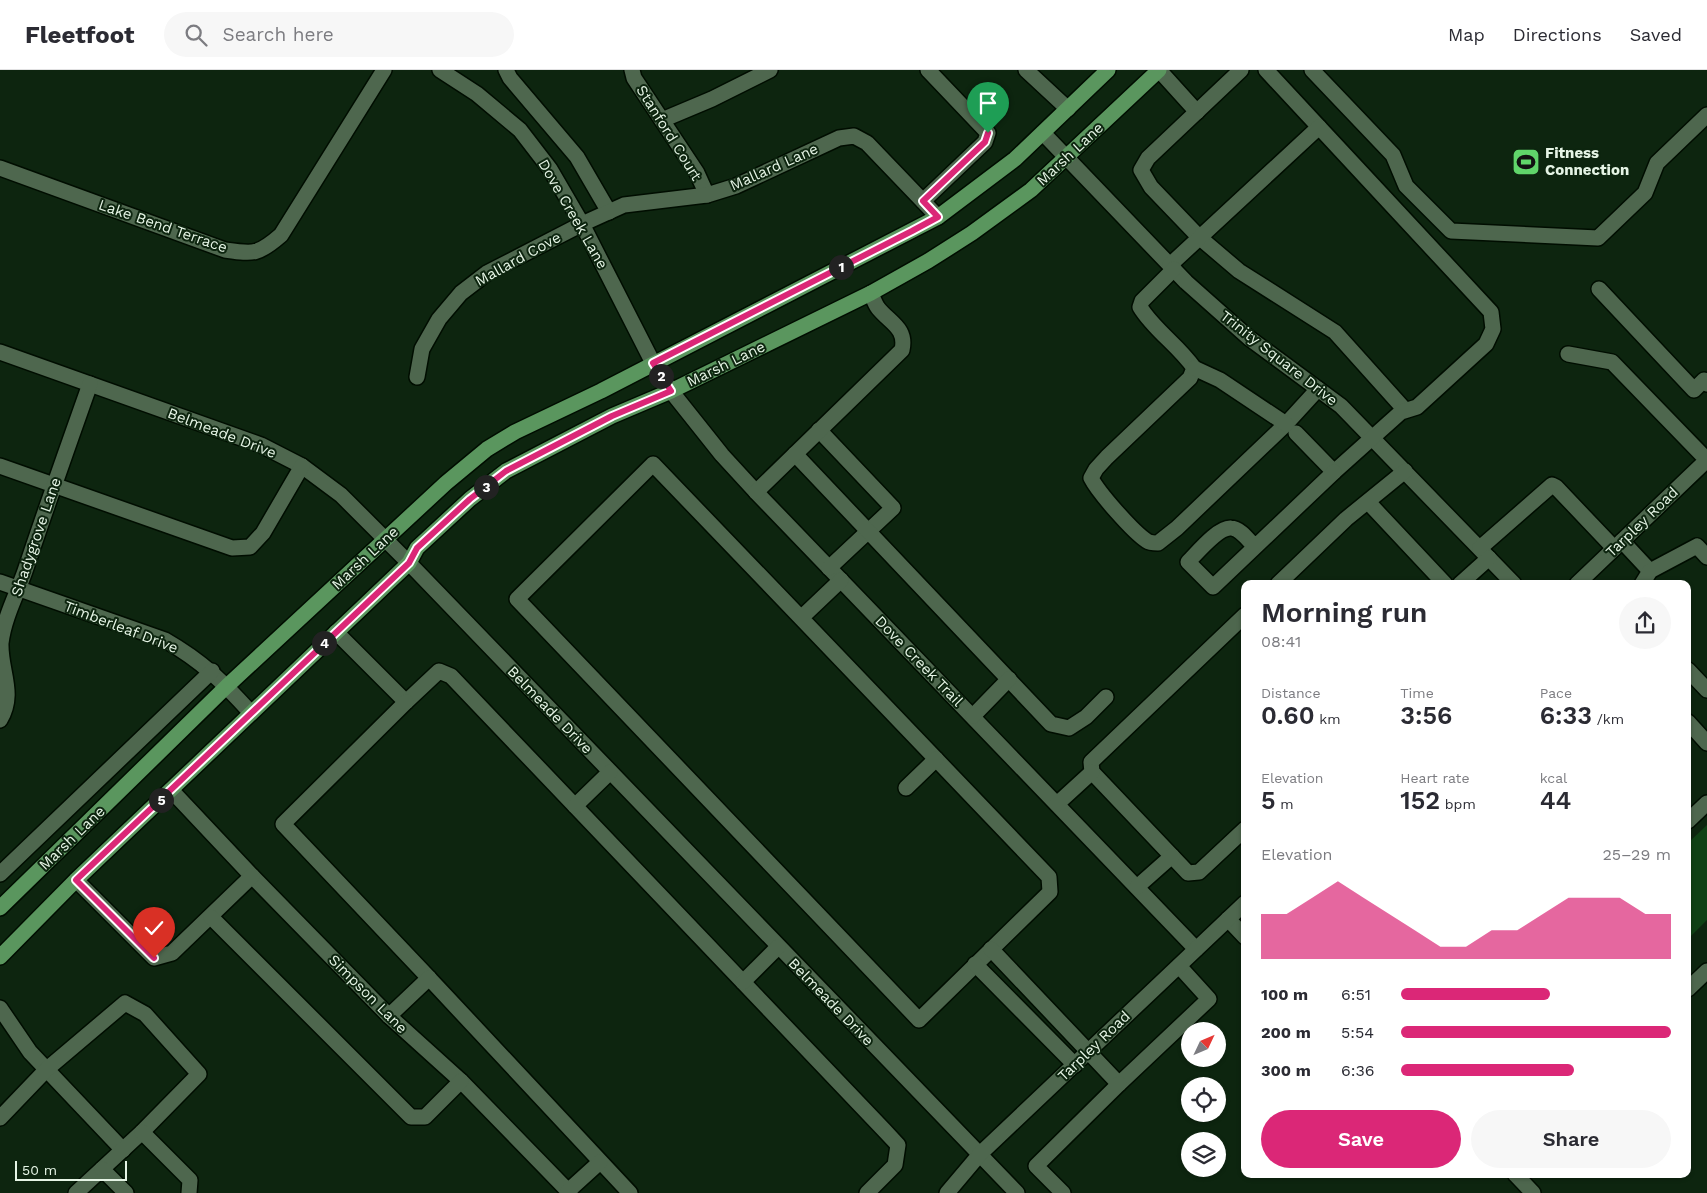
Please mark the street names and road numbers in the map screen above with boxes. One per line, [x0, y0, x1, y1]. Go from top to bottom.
street label: Stanford Court [632, 82, 706, 185]
street label: Marsh Lane [1033, 119, 1107, 189]
street label: Mallard Lane [727, 140, 821, 194]
street label: Dove Creek Lane [534, 156, 612, 272]
street label: Lake Bend Terrace [96, 196, 230, 256]
street label: Mallard Cove [472, 228, 564, 290]
street label: Trinity Square Drive [1217, 307, 1341, 409]
street label: Marsh Lane [684, 337, 768, 391]
street label: Belmeade Drive [165, 404, 279, 462]
street label: Shadygrove Lane [7, 475, 65, 599]
street label: Tarpley Road [1602, 483, 1682, 561]
street label: Marsh Lane [328, 523, 402, 593]
street label: Timberleaf Drive [61, 597, 181, 657]
street label: Dove Creek Trail [871, 612, 967, 710]
street label: Belmeade Drive [504, 662, 596, 758]
street label: Marsh Lane [35, 802, 109, 874]
street label: Simpson Lane [325, 951, 411, 1037]
street label: Belmeade Drive [785, 954, 877, 1050]
street label: Tarpley Road [1054, 1007, 1134, 1085]

